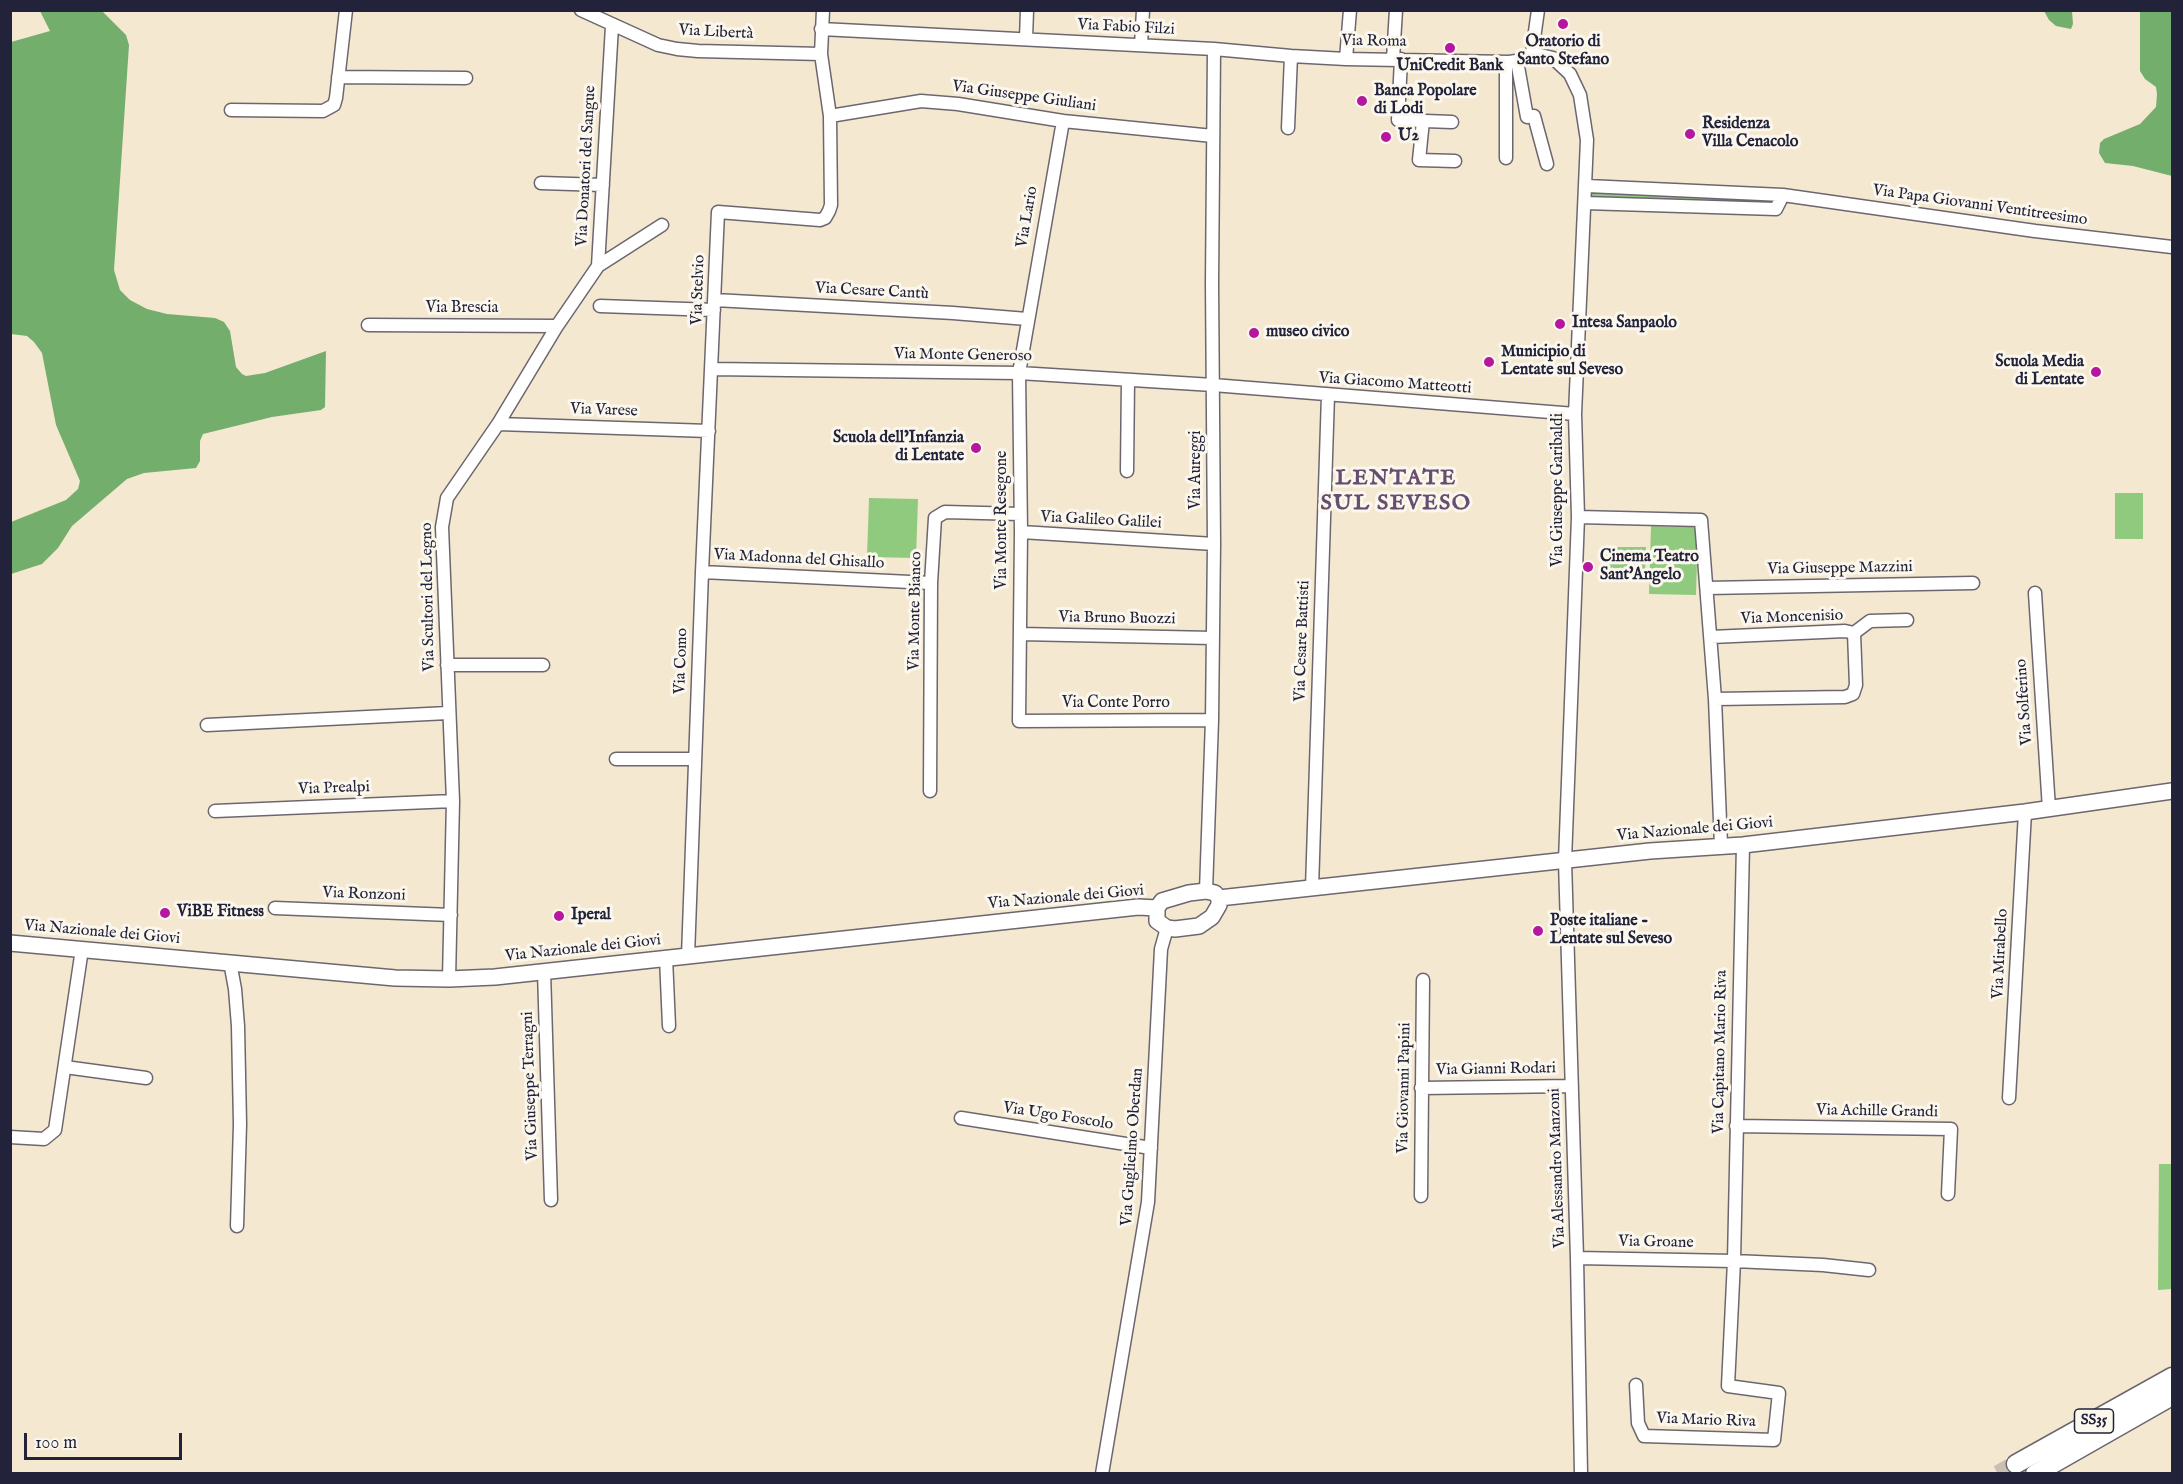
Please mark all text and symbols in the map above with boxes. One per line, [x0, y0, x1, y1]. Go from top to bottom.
street label: Via Fabio Filzi [1077, 16, 1175, 40]
marker: Oratorio di Santo Stefano [1556, 17, 1570, 31]
street label: Via Libertà [678, 21, 754, 45]
street label: Via Roma [1341, 32, 1407, 52]
place label: Oratorio di Santo Stefano [1517, 33, 1609, 71]
marker: UniCredit Bank [1443, 41, 1457, 55]
place label: UniCredit Bank [1397, 57, 1503, 77]
street label: Via Giuseppe Giuliani [951, 77, 1097, 117]
place label: Banca Popolare di Lodi [1374, 82, 1477, 120]
street label: Via Donatori del Sangue [573, 85, 601, 247]
marker: Banca Popolare di Lodi [1355, 94, 1369, 108]
place label: Residenza Villa Cenacolo [1702, 115, 1798, 153]
place label: U2 [1398, 127, 1419, 147]
marker: Residenza Villa Cenacolo [1683, 127, 1697, 141]
marker: U2 [1379, 130, 1393, 144]
street label: Via Papa Giovanni Ventitreesimo [1871, 181, 2089, 231]
street label: Via Lario [1013, 185, 1043, 249]
street label: Via Stelvio [688, 255, 710, 325]
street label: Via Cesare Cantù [815, 279, 929, 305]
street label: Via Brescia [426, 299, 498, 319]
place label: Intesa Sanpaolo [1572, 314, 1677, 334]
marker: Intesa Sanpaolo [1553, 317, 1567, 331]
place label: museo civico [1266, 323, 1349, 343]
marker: museo civico [1247, 326, 1261, 340]
place label: Municipio di Lentate sul Seveso [1501, 343, 1623, 381]
street label: Via Monte Generoso [894, 345, 1032, 367]
place label: Scuola Media di Lentate [1995, 353, 2084, 391]
marker: Municipio di Lentate sul Seveso [1482, 355, 1496, 369]
marker: Scuola Media di Lentate [2089, 365, 2103, 379]
street label: Via Giacomo Matteotti [1318, 369, 1472, 399]
street label: Via Varese [570, 400, 638, 422]
street label: Via Giuseppe Garibaldi [1549, 413, 1569, 567]
place label: Scuola dell’Infanzia di Lentate [833, 429, 964, 467]
street label: Via Aureggi [1187, 430, 1207, 510]
marker: Scuola dell’Infanzia di Lentate [969, 441, 983, 455]
street label: Via Monte Resegone [993, 451, 1013, 589]
district label: LENTATE SUL SEVESO [1321, 466, 1471, 518]
street label: Via Galileo Galilei [1040, 508, 1162, 534]
street label: Via Scultori del Legno [418, 522, 440, 672]
street label: Via Madonna del Ghisallo [713, 546, 885, 574]
place label: Cinema Teatro Sant'Angelo [1600, 548, 1699, 586]
street label: Via Monte Bianco [905, 551, 927, 671]
street label: Via Giuseppe Mazzini [1767, 558, 1913, 580]
marker: Cinema Teatro Sant'Angelo [1581, 560, 1595, 574]
street label: Via Cesare Battisti [1291, 580, 1315, 702]
street label: Via Moncenisio [1740, 607, 1844, 629]
street label: Via Bruno Buozzi [1058, 608, 1176, 630]
street label: Via Como [671, 628, 693, 694]
street label: Via Solferino [2012, 658, 2038, 746]
street label: Via Conte Porro [1062, 694, 1170, 714]
street label: Via Prealpi [298, 778, 370, 800]
street label: Via Nazionale dei Giovi [1616, 814, 1774, 846]
street label: Via Nazionale dei Giovi [987, 882, 1145, 914]
street label: Via Ronzoni [322, 884, 406, 906]
place label: ViBE Fitness [177, 903, 264, 923]
marker: ViBE Fitness [158, 906, 172, 920]
place label: Iperal [571, 906, 611, 926]
street label: Via Mirabello [1989, 908, 2013, 1000]
marker: Iperal [552, 909, 566, 923]
place label: Poste italiane - Lentate sul Seveso [1550, 912, 1672, 950]
street label: Via Nazionale dei Giovi [23, 917, 181, 949]
marker: Poste italiane - Lentate sul Seveso [1531, 924, 1545, 938]
street label: Via Nazionale dei Giovi [504, 931, 662, 967]
street label: Via Capitano Mario Riva [1710, 970, 1732, 1134]
street label: Via Giuseppe Terragni [519, 1011, 543, 1161]
street label: Via Giovanni Papini [1394, 1022, 1416, 1154]
street label: Via Gianni Rodari [1436, 1059, 1556, 1081]
street label: Via Guglielmo Oberdan [1118, 1067, 1148, 1227]
street label: Via Alessandro Manzoni [1546, 1088, 1570, 1248]
street label: Via Ugo Foscolo [1001, 1099, 1115, 1135]
street label: Via Achille Grandi [1816, 1101, 1938, 1123]
street label: Via Groane [1618, 1233, 1694, 1253]
road number: SS35 [2074, 1409, 2114, 1433]
street label: Via Mario Riva [1656, 1410, 1756, 1432]
scale bar [27, 1421, 184, 1459]
text: 100 m [35, 1432, 77, 1455]

